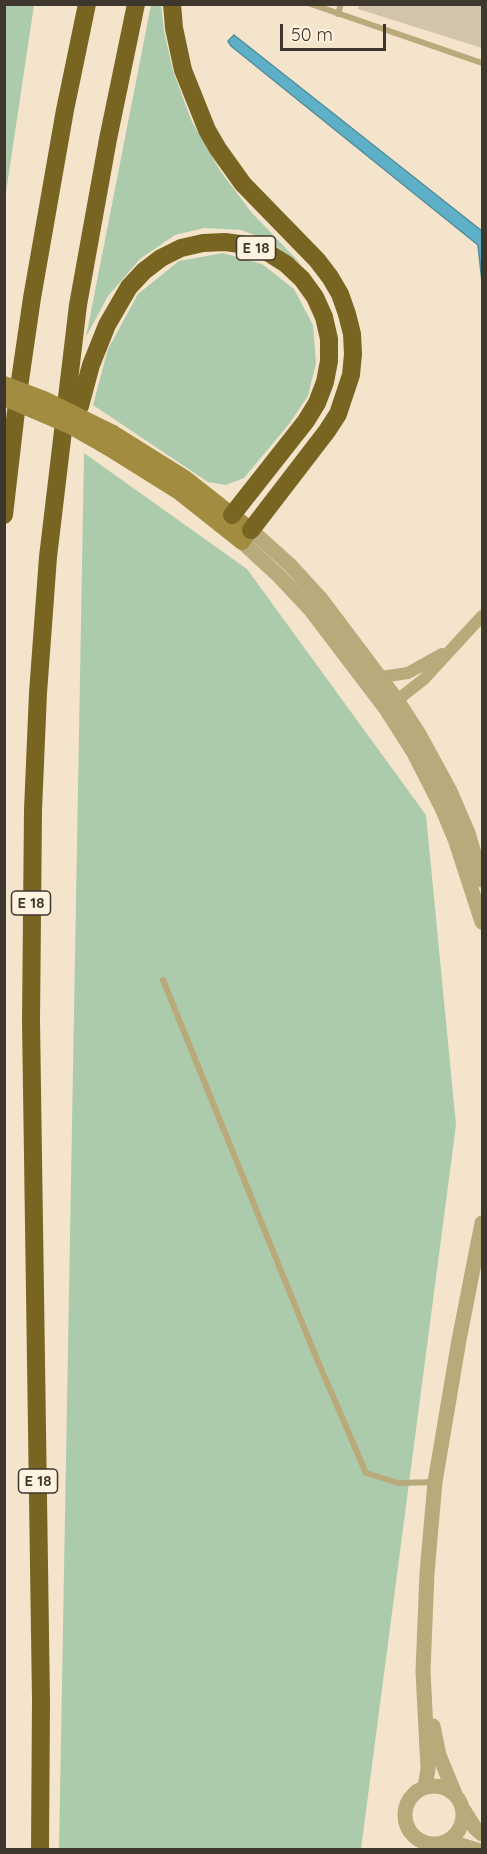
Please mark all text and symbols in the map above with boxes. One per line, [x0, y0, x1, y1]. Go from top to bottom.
scale bar [283, 12, 390, 50]
text: 50 m [291, 23, 333, 46]
road number: E 18 [236, 236, 276, 260]
road number: E 18 [12, 891, 51, 915]
road number: E 18 [18, 1469, 57, 1493]

